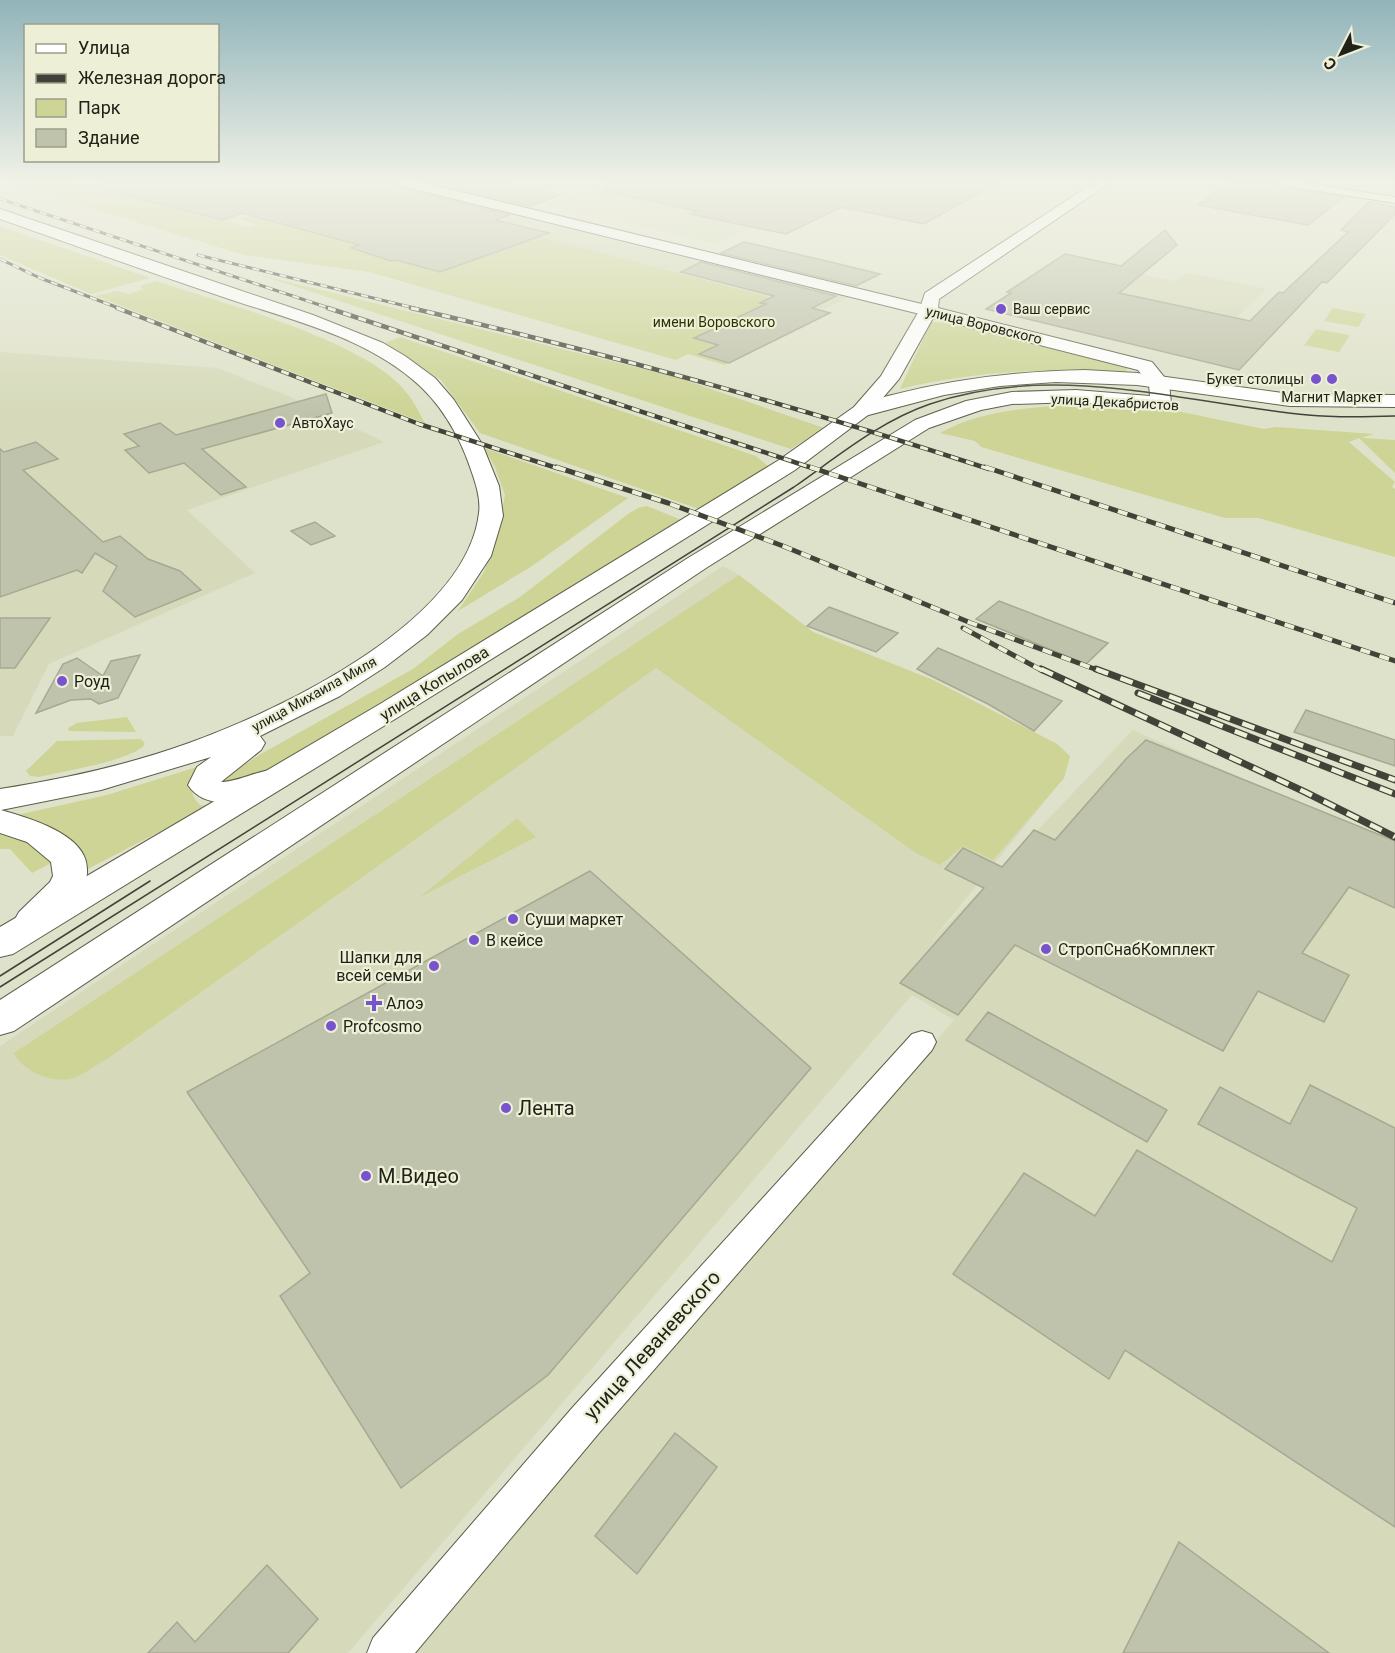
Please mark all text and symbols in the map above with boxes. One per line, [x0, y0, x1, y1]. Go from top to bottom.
legend [24, 24, 219, 162]
north arrow [1311, 24, 1371, 84]
text: Улица [78, 37, 130, 58]
text: С [1320, 53, 1341, 74]
text: Железная дорога [78, 67, 226, 88]
text: Парк [78, 97, 121, 118]
text: Здание [78, 127, 140, 148]
place label: Ваш сервис [1013, 301, 1090, 317]
marker: Ваш сервис [994, 302, 1008, 316]
street label: улица Воровского [924, 303, 1044, 347]
park label: имени Воровского [653, 314, 775, 330]
place label: Букет столицы [1207, 371, 1304, 387]
marker: Букет столицы [1309, 372, 1323, 386]
marker: Магнит Маркет [1325, 372, 1339, 386]
place label: Магнит Маркет [1281, 389, 1383, 405]
street label: улица Декабристов [1050, 391, 1180, 413]
place label: АвтоХаус [292, 415, 354, 431]
marker: АвтоХаус [273, 416, 287, 430]
street label: улица Копылова [376, 642, 492, 725]
street label: улица Михаила Миля [249, 653, 379, 735]
place label: Роуд [74, 672, 110, 691]
marker: Роуд [55, 674, 69, 688]
place label: Суши маркет [525, 910, 624, 929]
marker: Суши маркет [506, 912, 520, 926]
place label: В кейсе [486, 931, 543, 950]
marker: В кейсе [467, 933, 481, 947]
place label: СтропСнабКомплект [1058, 940, 1215, 959]
marker: СтропСнабКомплект [1039, 942, 1053, 956]
place label: Шапки для всей семьи [336, 948, 422, 985]
marker: Шапки для всей семьи [427, 959, 441, 973]
place label: Алоэ [386, 994, 424, 1013]
marker: Алоэ [367, 996, 381, 1010]
place label: Profcosmo [343, 1017, 422, 1036]
marker: Profcosmo [324, 1019, 338, 1033]
place label: Лента [518, 1096, 575, 1120]
marker: Лента [499, 1101, 513, 1115]
place label: М.Видео [378, 1164, 459, 1188]
marker: М.Видео [359, 1169, 373, 1183]
street label: улица Леваневского [579, 1265, 725, 1425]

